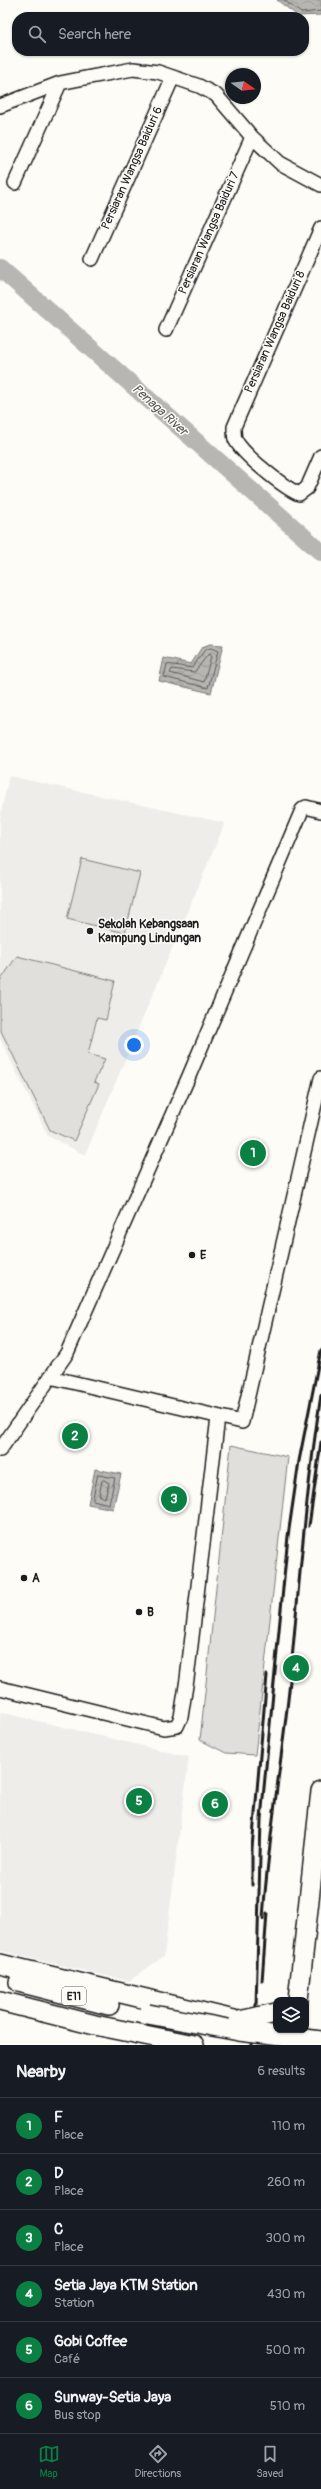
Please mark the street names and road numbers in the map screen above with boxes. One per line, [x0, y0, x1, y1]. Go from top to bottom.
street label: Persiaran Wangsa Baiduri 6 [98, 104, 166, 232]
street label: Persiaran Wangsa Baiduri 7 [175, 169, 243, 297]
street label: Persiaran Wangsa Baiduri 8 [241, 269, 309, 395]
road number: E11 [62, 1987, 86, 2005]

